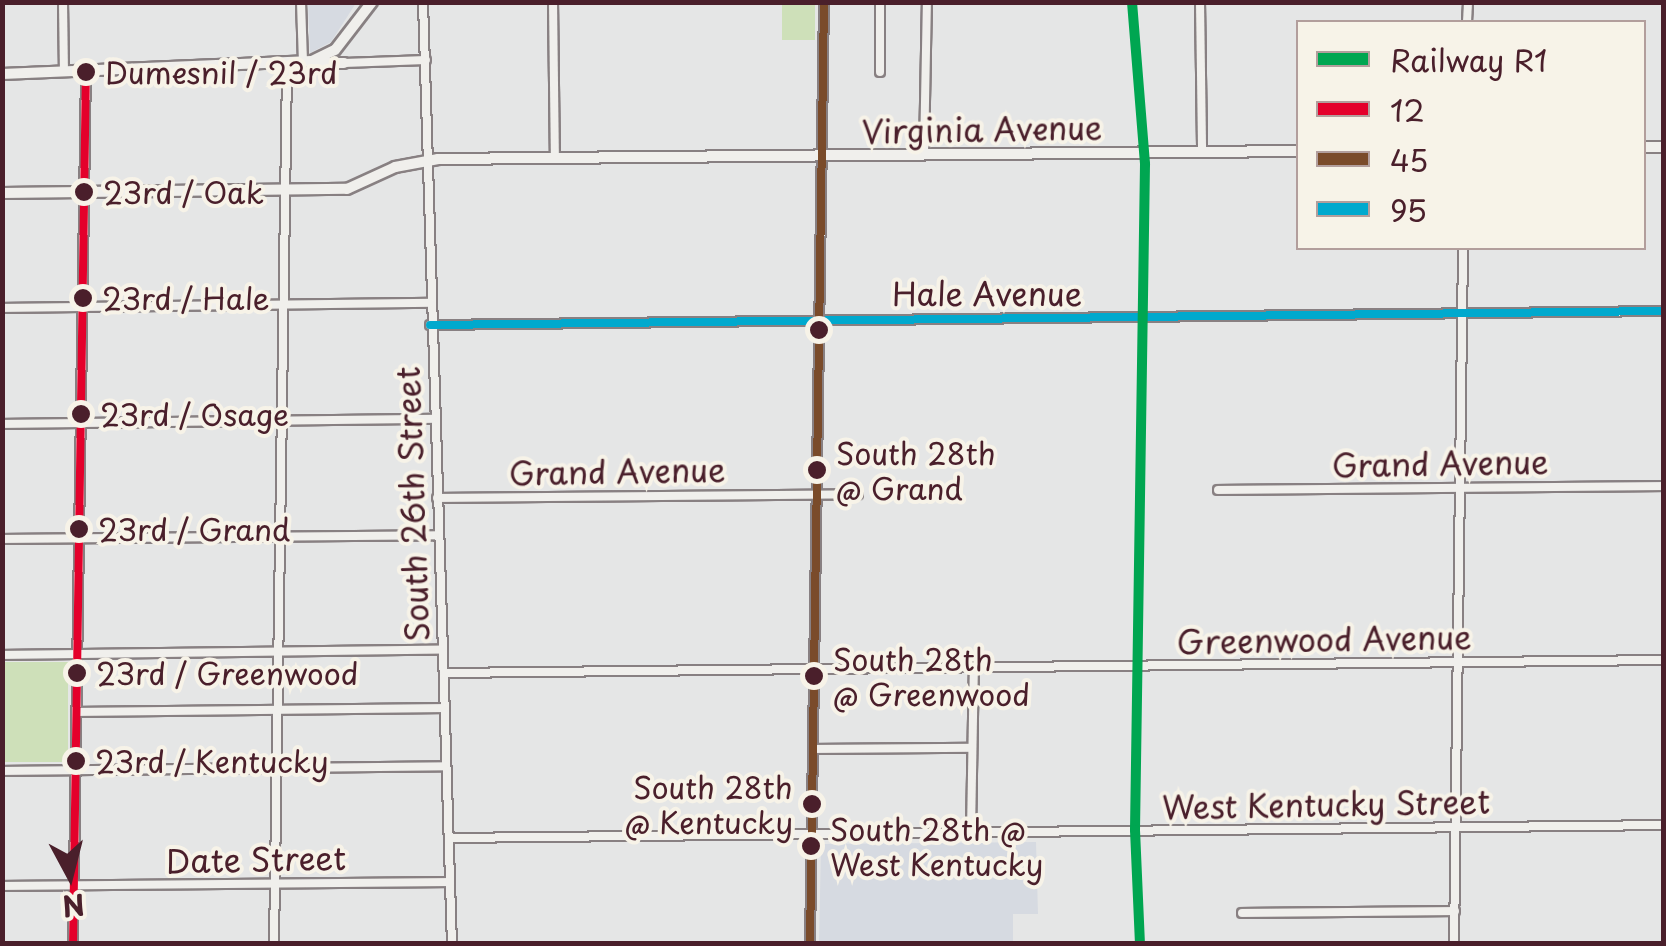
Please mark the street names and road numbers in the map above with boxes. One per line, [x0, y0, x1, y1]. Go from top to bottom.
street label: Virginia Avenue [862, 108, 1102, 150]
street label: Hale Avenue [891, 274, 1083, 312]
street label: South 26th Street [388, 364, 436, 644]
street label: Grand Avenue [1331, 442, 1549, 484]
street label: Grand Avenue [508, 450, 726, 492]
street label: Greenwood Avenue [1176, 617, 1472, 661]
street label: West Kentucky Street [1158, 782, 1494, 826]
street label: Date Street [166, 838, 346, 880]

